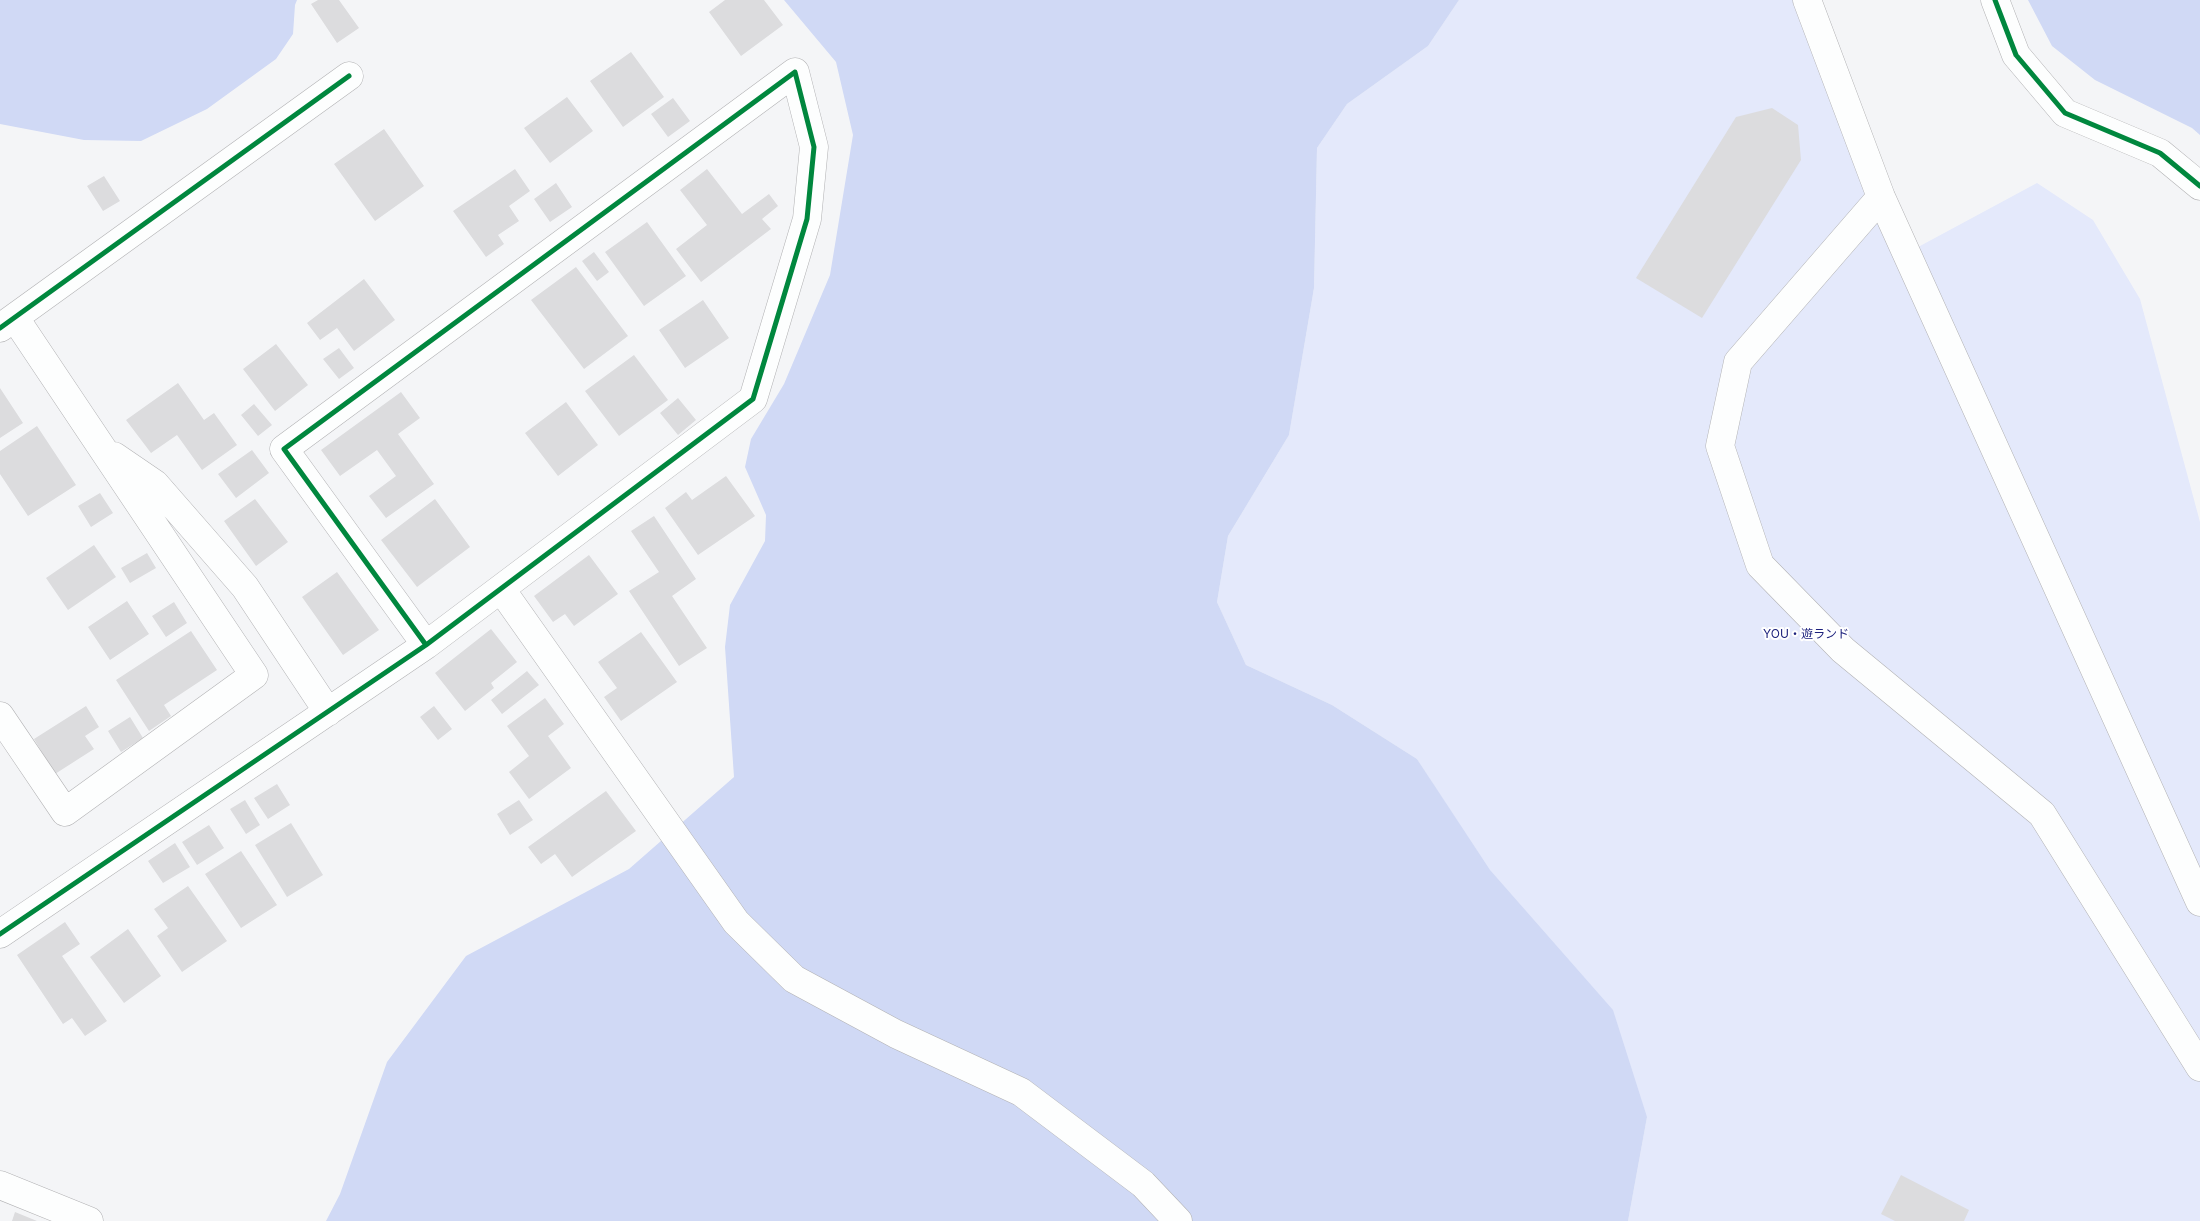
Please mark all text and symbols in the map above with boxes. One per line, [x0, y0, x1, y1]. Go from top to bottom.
park label: YOU・遊ランド [1763, 627, 1849, 641]

